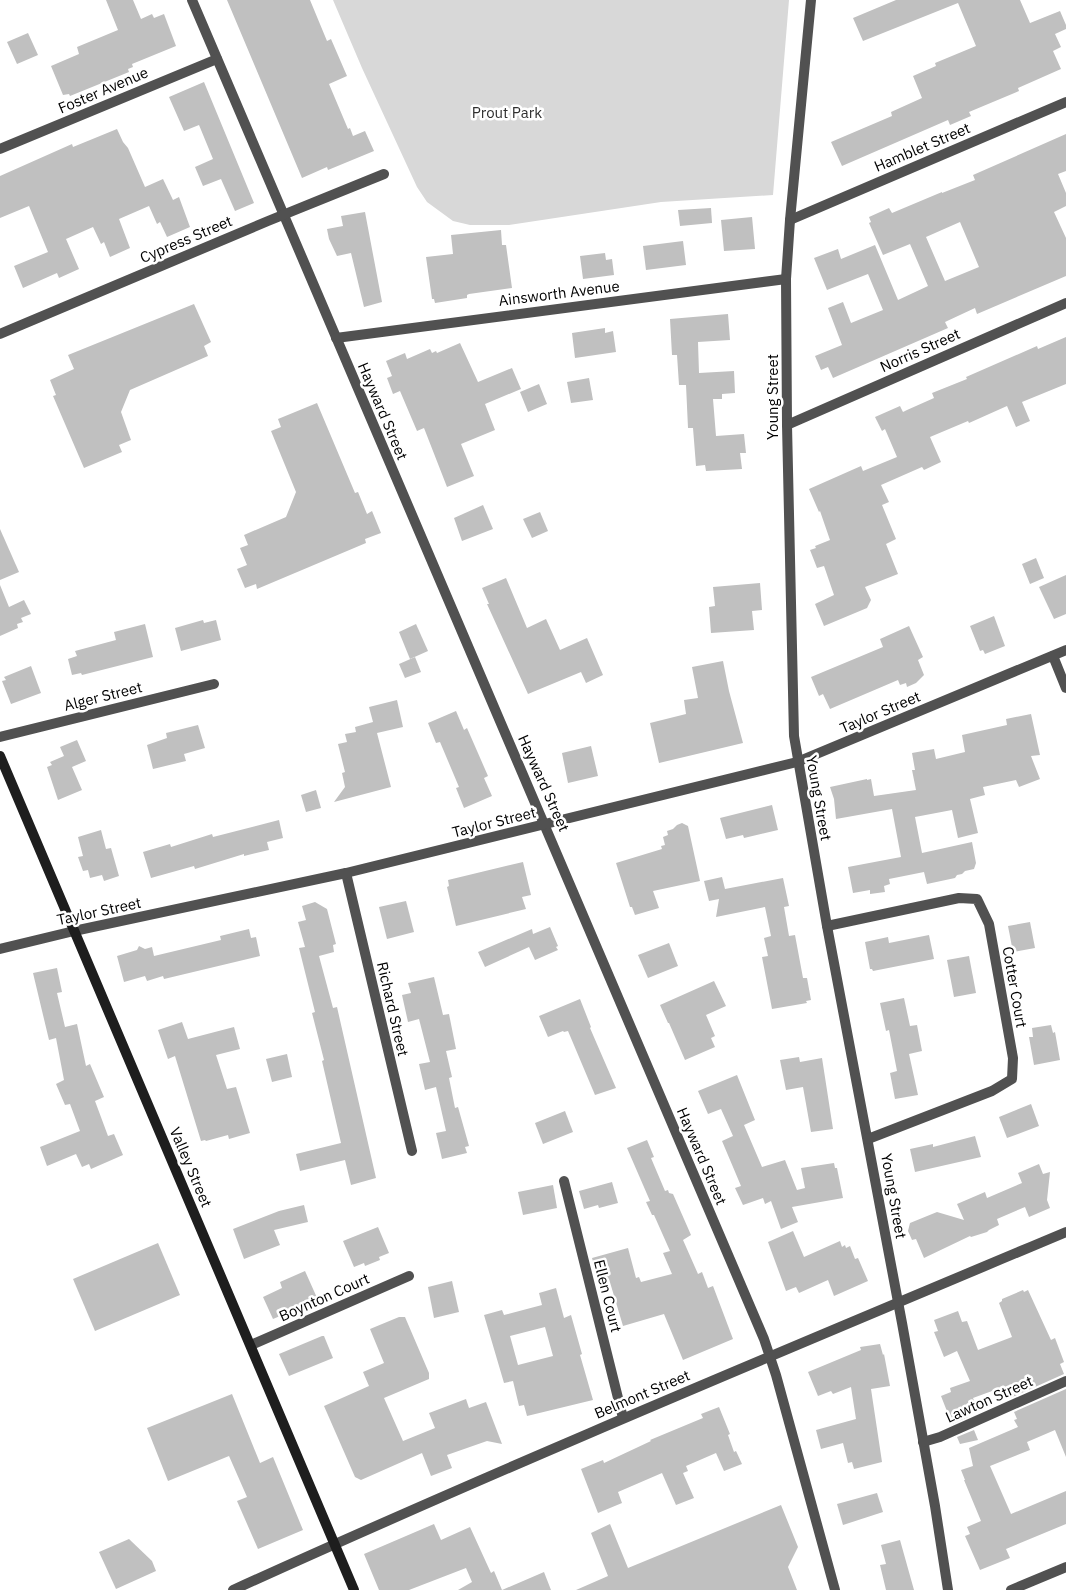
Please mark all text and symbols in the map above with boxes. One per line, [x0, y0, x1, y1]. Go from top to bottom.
street label: Foster Avenue [55, 62, 151, 118]
park label: Prout Park [472, 103, 542, 122]
street label: Hamblet Street [871, 118, 973, 176]
street label: Cypress Street [137, 211, 235, 267]
street label: Ainsworth Avenue [497, 276, 621, 310]
street label: Norris Street [877, 324, 963, 376]
street label: Young Street [763, 354, 782, 440]
street label: Hayward Street [354, 359, 412, 463]
street label: Alger Street [62, 677, 144, 715]
street label: Taylor Street [837, 687, 923, 737]
street label: Hayward Street [514, 732, 574, 834]
street label: Young Street [802, 754, 836, 842]
street label: Taylor Street [450, 802, 538, 842]
street label: Taylor Street [55, 893, 143, 929]
street label: Cotter Court [998, 945, 1032, 1029]
street label: Richard Street [373, 960, 413, 1058]
street label: Hayward Street [673, 1104, 731, 1208]
street label: Valley Street [166, 1124, 216, 1210]
street label: Young Street [877, 1152, 911, 1240]
street label: Ellen Court [590, 1258, 626, 1334]
street label: Boynton Court [276, 1269, 372, 1325]
street label: Belmont Street [591, 1365, 693, 1423]
street label: Lawton Street [942, 1371, 1036, 1427]

